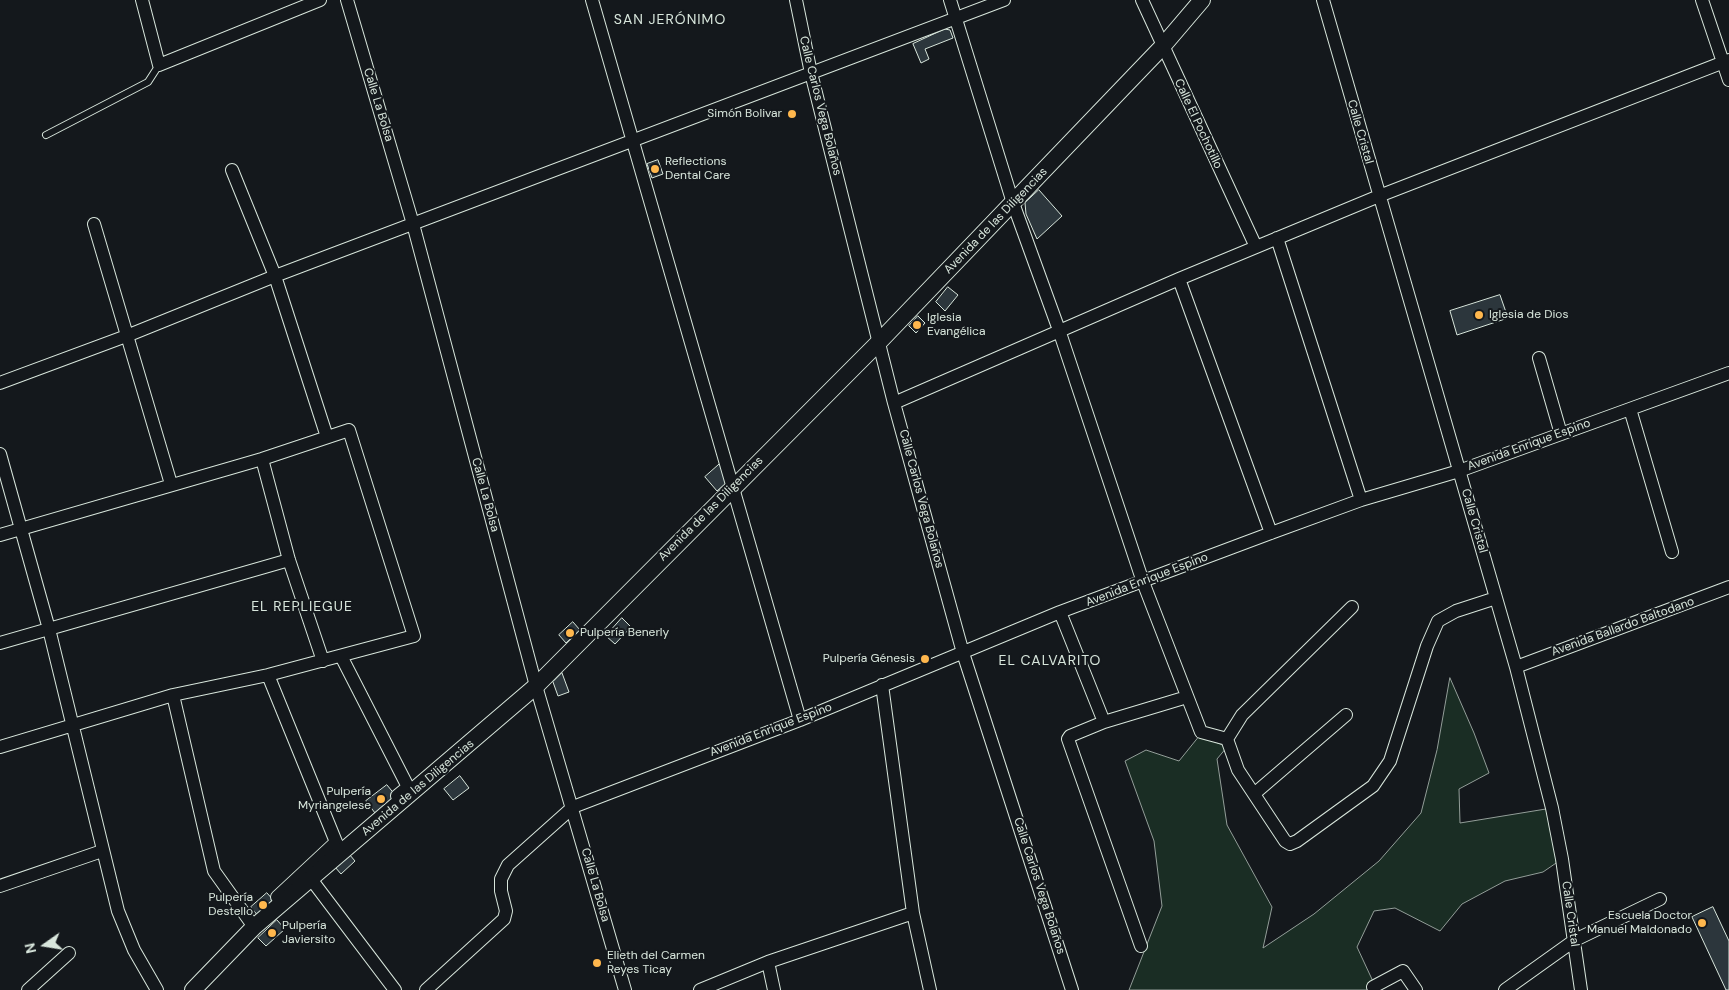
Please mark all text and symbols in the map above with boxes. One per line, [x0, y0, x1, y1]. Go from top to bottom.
district label: SAN JERÓNIMO [612, 12, 728, 28]
street label: Calle Carlos Vega Bolaños [796, 35, 844, 177]
street label: Calle La Bolsa [360, 66, 396, 144]
street label: Calle El Pochotillo [1171, 77, 1225, 171]
street label: Calle Cristal [1344, 98, 1376, 166]
place label: Simón Bolivar [707, 107, 782, 121]
marker: Simón Bolivar [786, 108, 798, 120]
place label: Reflections Dental Care [665, 155, 730, 183]
marker: Reflections Dental Care [649, 163, 661, 175]
street label: Avenida de las Diligencias [941, 165, 1051, 277]
place label: Iglesia de Dios [1489, 308, 1568, 322]
marker: Iglesia de Dios [1473, 309, 1485, 321]
place label: Iglesia Evangélica [927, 311, 985, 339]
marker: Iglesia Evangélica [911, 319, 923, 331]
street label: Avenida Enrique Espino [1466, 416, 1592, 474]
street label: Calle Carlos Vega Bolaños [896, 428, 946, 570]
street label: Avenida de las Diligencias [656, 454, 766, 564]
street label: Calle La Bolsa [468, 456, 502, 534]
street label: Calle Cristal [1458, 487, 1490, 555]
street label: Avenida Enrique Espino [1084, 550, 1210, 610]
street label: Avenida Ballardo Baltodano [1550, 594, 1696, 660]
district label: EL REPLIEGUE [250, 599, 354, 615]
place label: Pulpería Benerly [580, 626, 669, 640]
marker: Pulpería Benerly [564, 627, 576, 639]
place label: Pulpería Génesis [823, 652, 915, 666]
marker: Pulpería Génesis [919, 653, 931, 665]
district label: EL CALVARITO [997, 653, 1103, 669]
street label: Avenida Enrique Espino [708, 700, 834, 760]
street label: Avenida de las Diligencias [359, 737, 477, 839]
place label: Pulpería Myriangelese [298, 785, 371, 813]
marker: Pulpería Myriangelese [375, 793, 387, 805]
street label: Calle Carlos Vega Bolaños [1010, 816, 1068, 956]
street label: Calle La Bolsa [578, 846, 612, 924]
street label: Calle Cristal [1558, 880, 1582, 948]
place label: Pulpería Destello [208, 891, 253, 919]
marker: Pulpería Destello [257, 899, 269, 911]
place label: Escuela Doctor Manuel Maldonado [1587, 909, 1692, 937]
marker: Escuela Doctor Manuel Maldonado [1696, 917, 1708, 929]
place label: Pulpería Javiersito [282, 919, 335, 947]
north arrow [20, 920, 70, 970]
marker: Pulpería Javiersito [266, 927, 278, 939]
text: N [20, 941, 40, 955]
place label: Elieth del Carmen Reyes Ticay [607, 949, 705, 977]
marker: Elieth del Carmen Reyes Ticay [591, 957, 603, 969]

